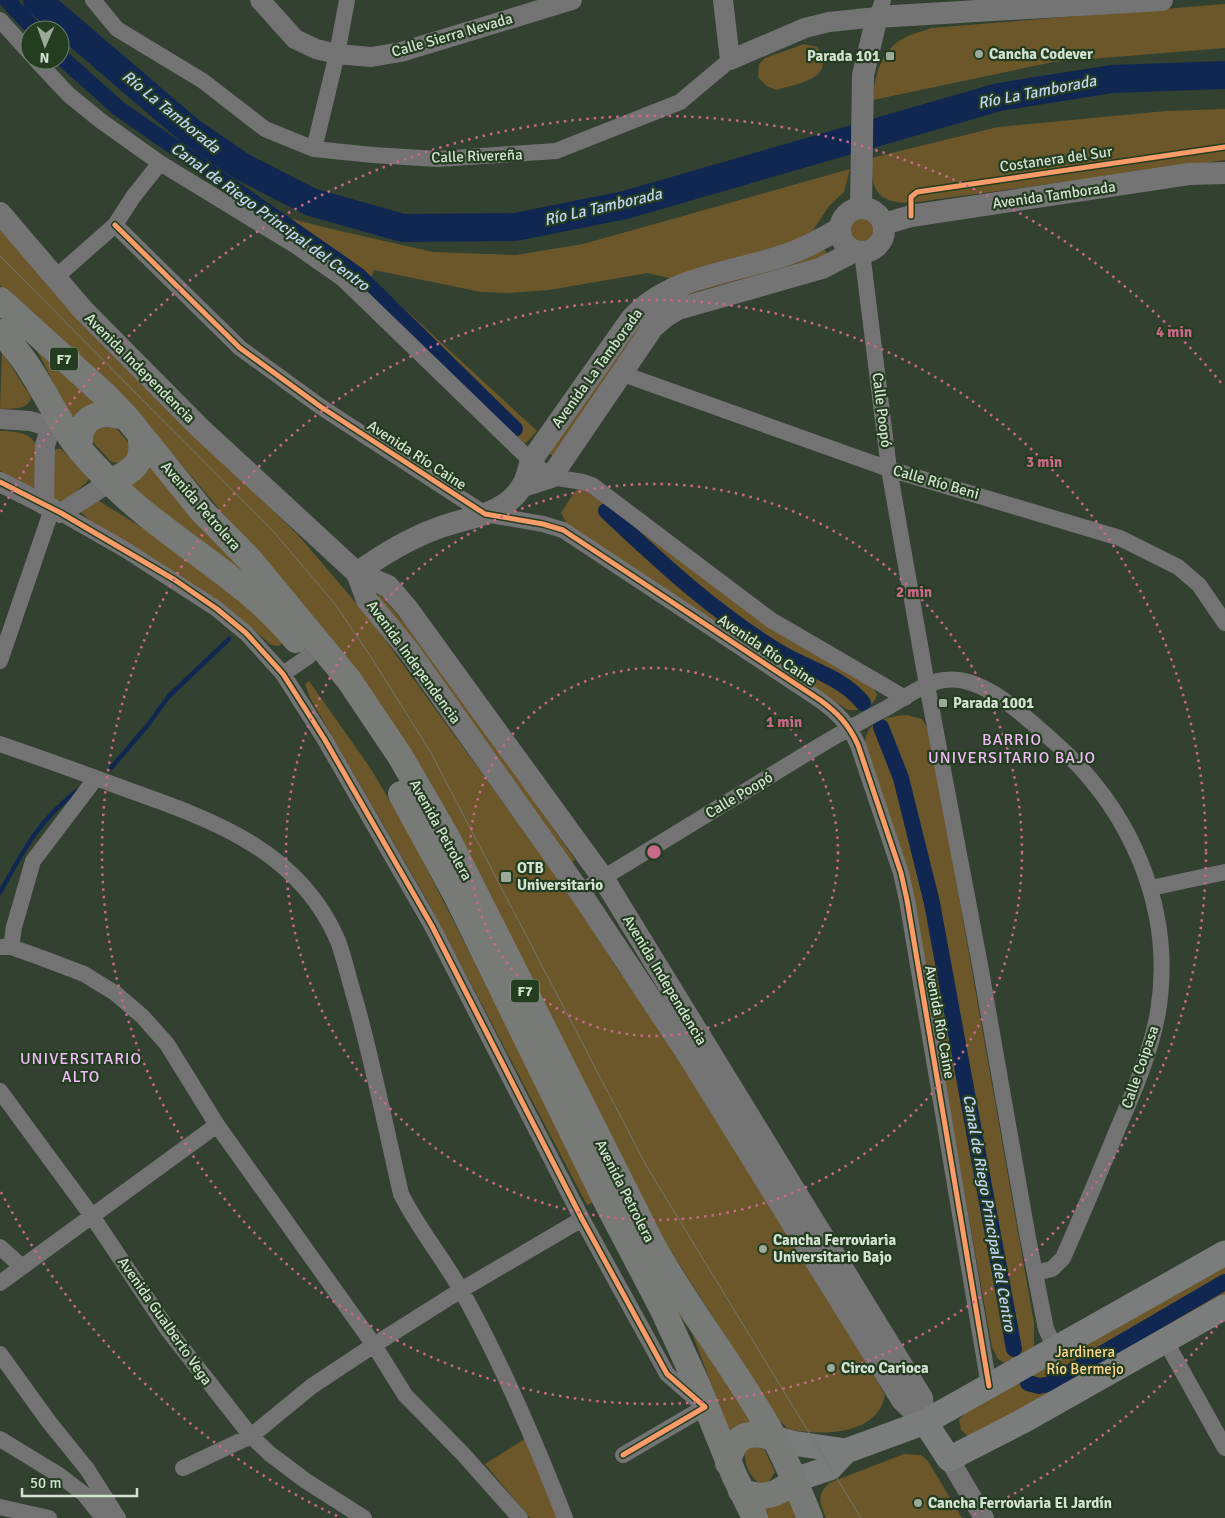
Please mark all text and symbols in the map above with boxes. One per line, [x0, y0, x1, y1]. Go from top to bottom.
street label: Calle Sierra Nevada [389, 9, 515, 61]
north arrow [20, 20, 70, 70]
place label: Cancha Codever [989, 45, 1093, 63]
place label: Parada 101 [807, 47, 880, 65]
marker: Cancha Codever [973, 48, 985, 60]
text: N [39, 49, 50, 66]
marker: Parada 101 [884, 50, 896, 62]
water label: Río La Tamborada [118, 66, 225, 158]
water label: Río La Tamborada [976, 71, 1099, 113]
water label: Canal de Riego Principal del Centro [167, 138, 374, 296]
street label: Costanera del Sur [999, 142, 1114, 176]
street label: Calle Rivereña [431, 145, 523, 167]
street label: Avenida Tamborada [991, 177, 1117, 213]
water label: Río La Tamborada [542, 184, 665, 230]
street label: Avenida La Tamborada [548, 305, 646, 431]
street label: Avenida Independencia [81, 309, 199, 427]
text: 4 min [1156, 323, 1192, 341]
road number: F7 [50, 348, 78, 370]
street label: Calle Poopó [868, 372, 896, 449]
street label: Avenida Río Caine [364, 416, 470, 494]
text: 3 min [1026, 453, 1062, 471]
street label: Avenida Petrolera [157, 458, 245, 554]
street label: Calle Río Beni [891, 461, 981, 503]
text: 2 min [896, 583, 932, 601]
street label: Avenida Independencia [363, 597, 465, 727]
street label: Avenida Río Caine [714, 610, 820, 690]
place label: Parada 1001 [953, 694, 1034, 712]
marker: Parada 1001 [937, 697, 949, 709]
text: 1 min [766, 713, 802, 731]
district label: BARRIO UNIVERSITARIO BAJO [928, 730, 1096, 768]
street label: Calle Poopó [702, 768, 776, 822]
street label: Avenida Petrolera [406, 776, 476, 884]
centre of rings [645, 843, 663, 861]
place label: OTB Universitario [517, 859, 603, 894]
marker: OTB Universitario [499, 870, 513, 884]
street label: Avenida Independencia [619, 912, 711, 1048]
street label: Avenida Río Caine [921, 964, 959, 1080]
road number: F7 [511, 979, 539, 1002]
street label: Calle Coipasa [1117, 1023, 1163, 1111]
district label: UNIVERSITARIO ALTO [20, 1049, 142, 1087]
water label: Canal de Riego Principal del Centro [958, 1093, 1020, 1334]
street label: Avenida Petrolera [591, 1137, 659, 1245]
place label: Cancha Ferroviaria Universitario Bajo [773, 1231, 896, 1266]
marker: Cancha Ferroviaria Universitario Bajo [757, 1243, 769, 1255]
street label: Avenida Gualberto Vega [114, 1253, 216, 1389]
park label: Jardinera Río Bermejo [1046, 1343, 1124, 1378]
place label: Circo Carioca [841, 1359, 929, 1377]
marker: Circo Carioca [825, 1362, 837, 1374]
scale bar [22, 1466, 138, 1498]
text: 50 m [30, 1474, 61, 1492]
place label: Cancha Ferroviaria El Jardín [928, 1494, 1112, 1512]
marker: Cancha Ferroviaria El Jardín [912, 1497, 924, 1509]

